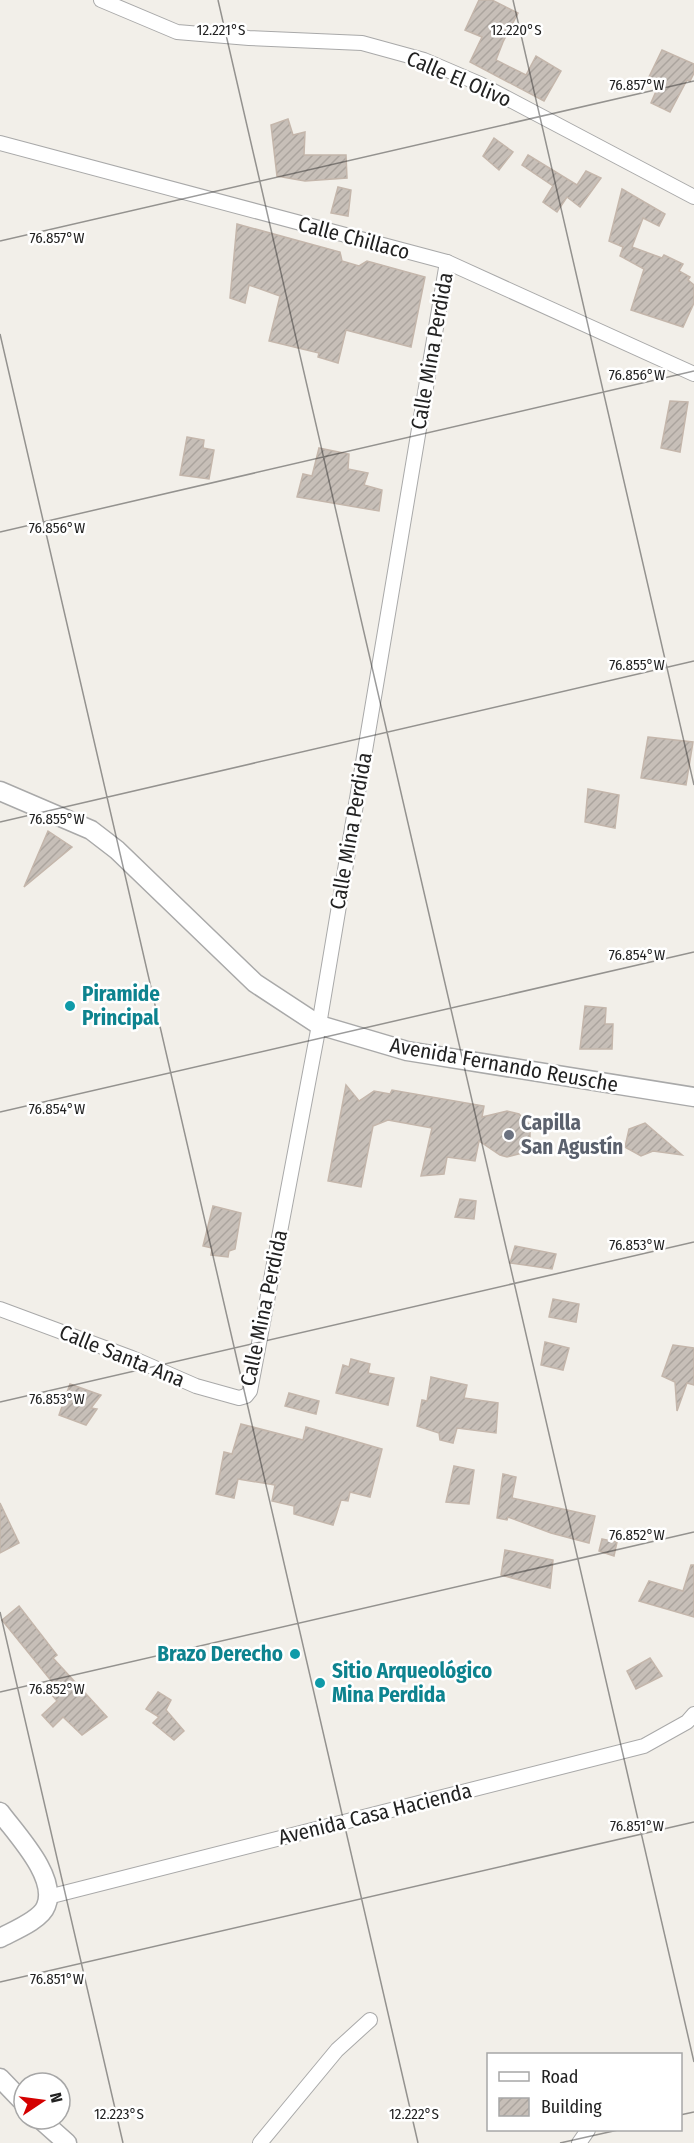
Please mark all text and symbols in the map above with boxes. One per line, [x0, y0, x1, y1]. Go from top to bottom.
text: 12.221°S [197, 21, 245, 39]
text: 12.220°S [490, 21, 542, 39]
street label: Calle El Olivo [403, 45, 515, 113]
text: 76.857°W [610, 76, 664, 94]
street label: Calle Chillaco [295, 211, 413, 265]
text: 76.857°W [30, 229, 84, 247]
street label: Calle Mina Perdida [405, 270, 459, 432]
text: 76.856°W [609, 366, 665, 384]
text: 76.856°W [29, 519, 85, 537]
text: 76.855°W [609, 656, 665, 674]
street label: Calle Mina Perdida [324, 750, 378, 912]
text: 76.855°W [29, 810, 85, 828]
text: 76.854°W [609, 946, 665, 964]
place label: Piramide Principal [82, 981, 160, 1031]
marker: Piramide Principal [63, 999, 77, 1013]
street label: Avenida Fernando Reusche [388, 1032, 620, 1098]
text: 76.854°W [29, 1100, 85, 1118]
place label: Capilla San Agustín [521, 1110, 623, 1160]
marker: Capilla San Agustín [502, 1128, 516, 1142]
street label: Calle Mina Perdida [235, 1228, 293, 1388]
text: 76.853°W [609, 1236, 665, 1254]
street label: Calle Santa Ana [55, 1319, 189, 1393]
text: 76.853°W [29, 1390, 85, 1408]
text: 76.852°W [609, 1526, 665, 1544]
place label: Brazo Derecho [157, 1641, 283, 1667]
marker: Brazo Derecho [288, 1647, 302, 1661]
place label: Sitio Arqueológico Mina Perdida [332, 1658, 492, 1708]
marker: Sitio Arqueológico Mina Perdida [313, 1676, 327, 1690]
text: 76.852°W [29, 1680, 85, 1698]
street label: Avenida Casa Hacienda [276, 1777, 474, 1851]
text: 76.851°W [610, 1817, 664, 1835]
text: 76.851°W [30, 1970, 84, 1988]
legend [487, 2053, 682, 2131]
text: Road [541, 2066, 578, 2088]
north arrow [12, 2071, 72, 2131]
text: N [46, 2091, 66, 2105]
text: Building [541, 2096, 602, 2118]
text: 12.223°S [94, 2105, 144, 2123]
text: 12.222°S [389, 2105, 439, 2123]

